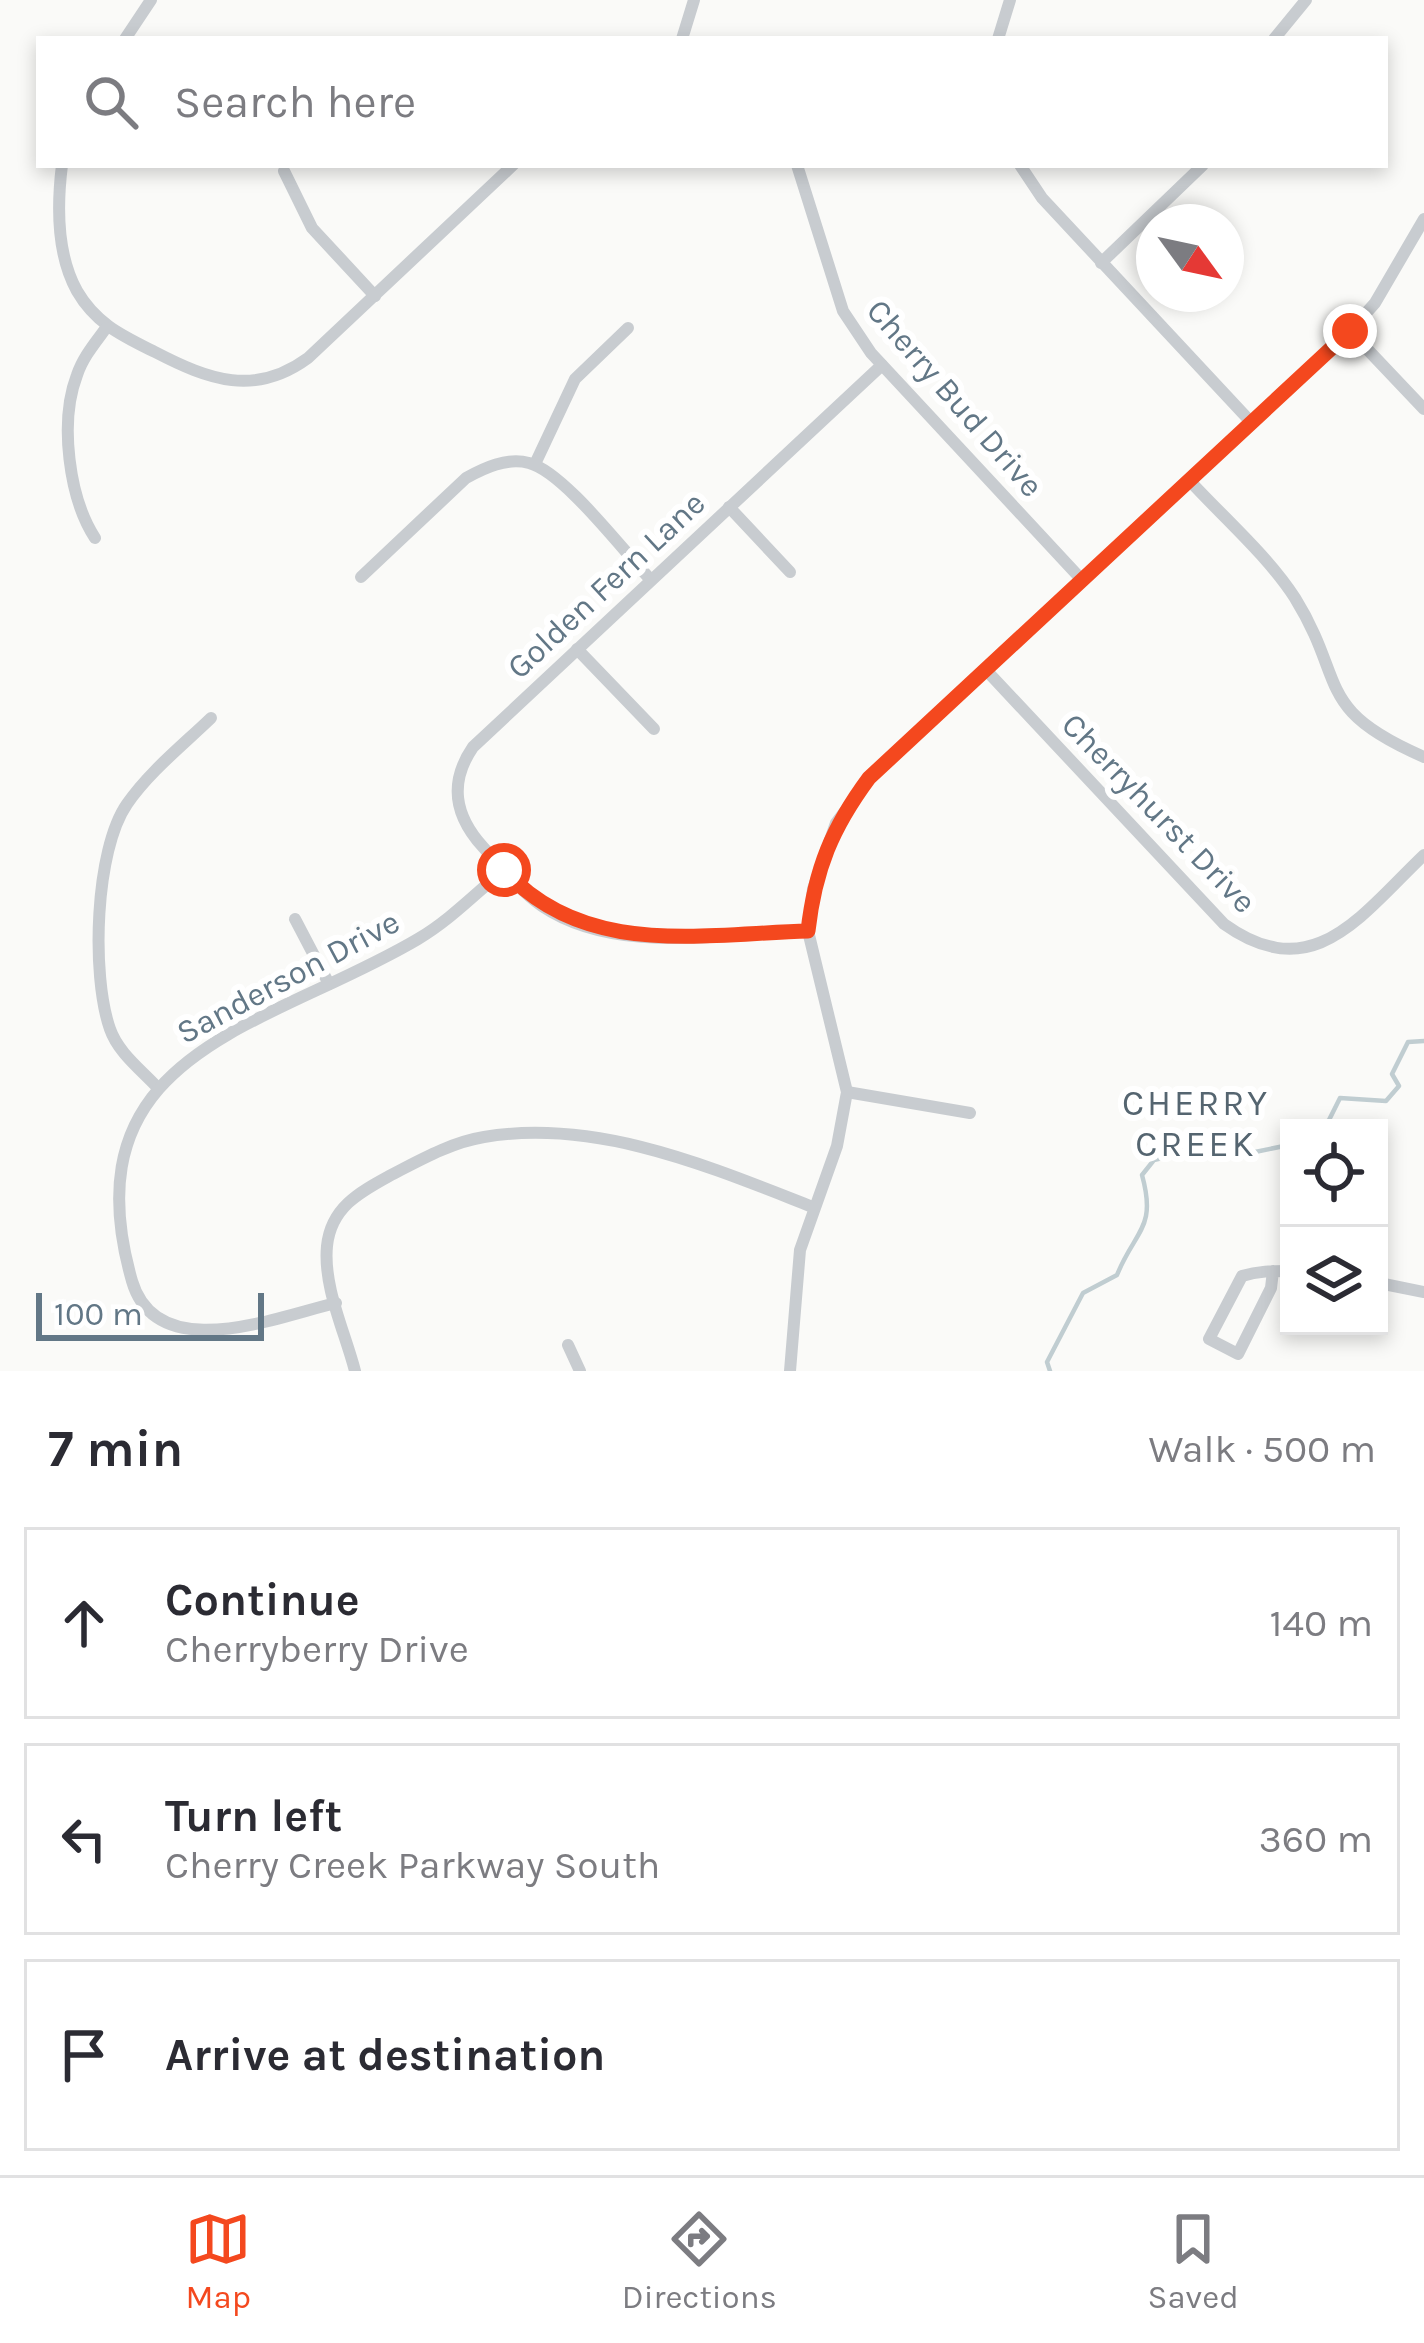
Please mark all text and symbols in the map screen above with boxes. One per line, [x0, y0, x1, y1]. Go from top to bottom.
search box [36, 36, 1388, 168]
icon: search [78, 69, 144, 135]
text: Search here [174, 76, 416, 128]
north arrow [1136, 204, 1244, 312]
street label: Cherry Bud Drive [859, 292, 1051, 504]
route end [1323, 304, 1377, 358]
street label: Golden Fern Lane [499, 484, 713, 686]
street label: Cherryhurst Drive [1054, 705, 1264, 921]
route start [477, 843, 531, 897]
street label: Sanderson Drive [170, 902, 406, 1052]
district label: CHERRY CREEK [1122, 1082, 1270, 1165]
map controls [1280, 1119, 1388, 1335]
button: locate [1280, 1119, 1388, 1227]
button: layers [1280, 1227, 1388, 1335]
scale bar [36, 1287, 264, 1340]
text: 100 m [54, 1295, 143, 1333]
text: 7 min [48, 1419, 183, 1479]
text: Walk · 500 m [1148, 1426, 1376, 1472]
text: Continue [165, 1574, 360, 1626]
icon: ahead [51, 1590, 117, 1656]
text: 140 m [1269, 1600, 1373, 1646]
text: Cherryberry Drive [165, 1626, 469, 1672]
text: Turn left [165, 1790, 342, 1842]
icon: left [51, 1806, 117, 1872]
text: 360 m [1259, 1816, 1373, 1862]
text: Cherry Creek Parkway South [165, 1842, 660, 1888]
icon: arrive [51, 2022, 117, 2088]
text: Arrive at destination [165, 2029, 605, 2081]
tab: Map [185, 2206, 251, 2316]
tab: Directions [622, 2206, 777, 2316]
tab: Saved [1148, 2206, 1239, 2316]

